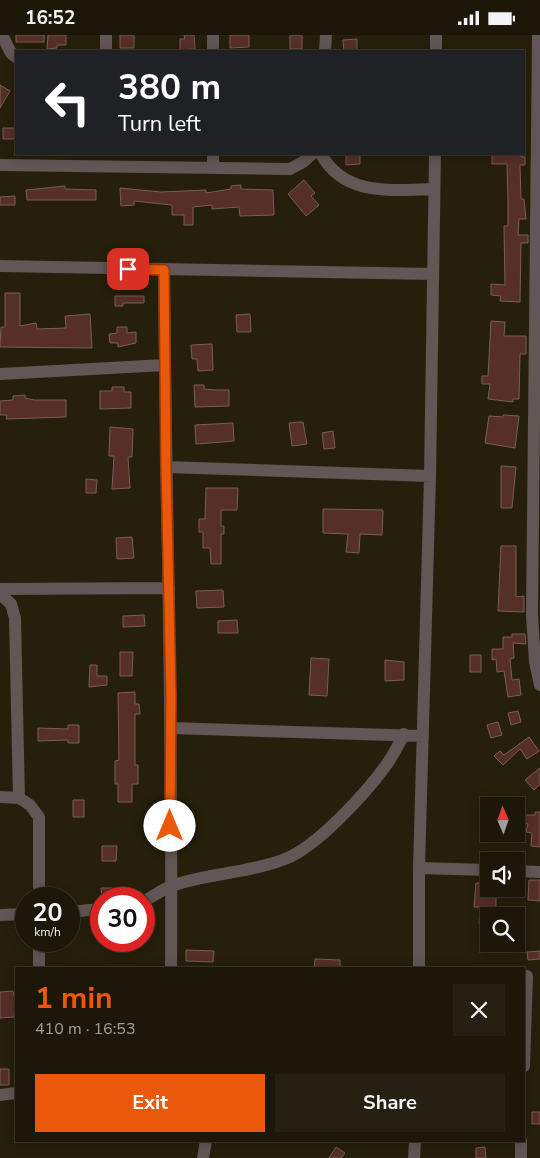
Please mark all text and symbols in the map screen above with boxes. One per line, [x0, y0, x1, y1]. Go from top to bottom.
text: 16:52 [25, 5, 75, 31]
text: 380 m [118, 64, 221, 111]
icon: left [35, 70, 100, 135]
text: Turn left [118, 109, 201, 139]
pin [107, 248, 149, 290]
icon: arrive [114, 255, 142, 283]
north arrow [480, 797, 525, 843]
map controls [480, 797, 525, 952]
position arrow [143, 799, 195, 851]
button: sound [480, 852, 525, 897]
speed limit sign: 30 [90, 887, 155, 952]
text: 20 [32, 896, 63, 930]
button: search [480, 907, 525, 952]
text: km/h [34, 924, 61, 940]
text: 1 min [35, 978, 113, 1019]
button: close [453, 984, 505, 1036]
text: 410 m · 16:53 [35, 1018, 136, 1040]
button: Exit [35, 1074, 265, 1132]
button: Share [275, 1074, 505, 1132]

